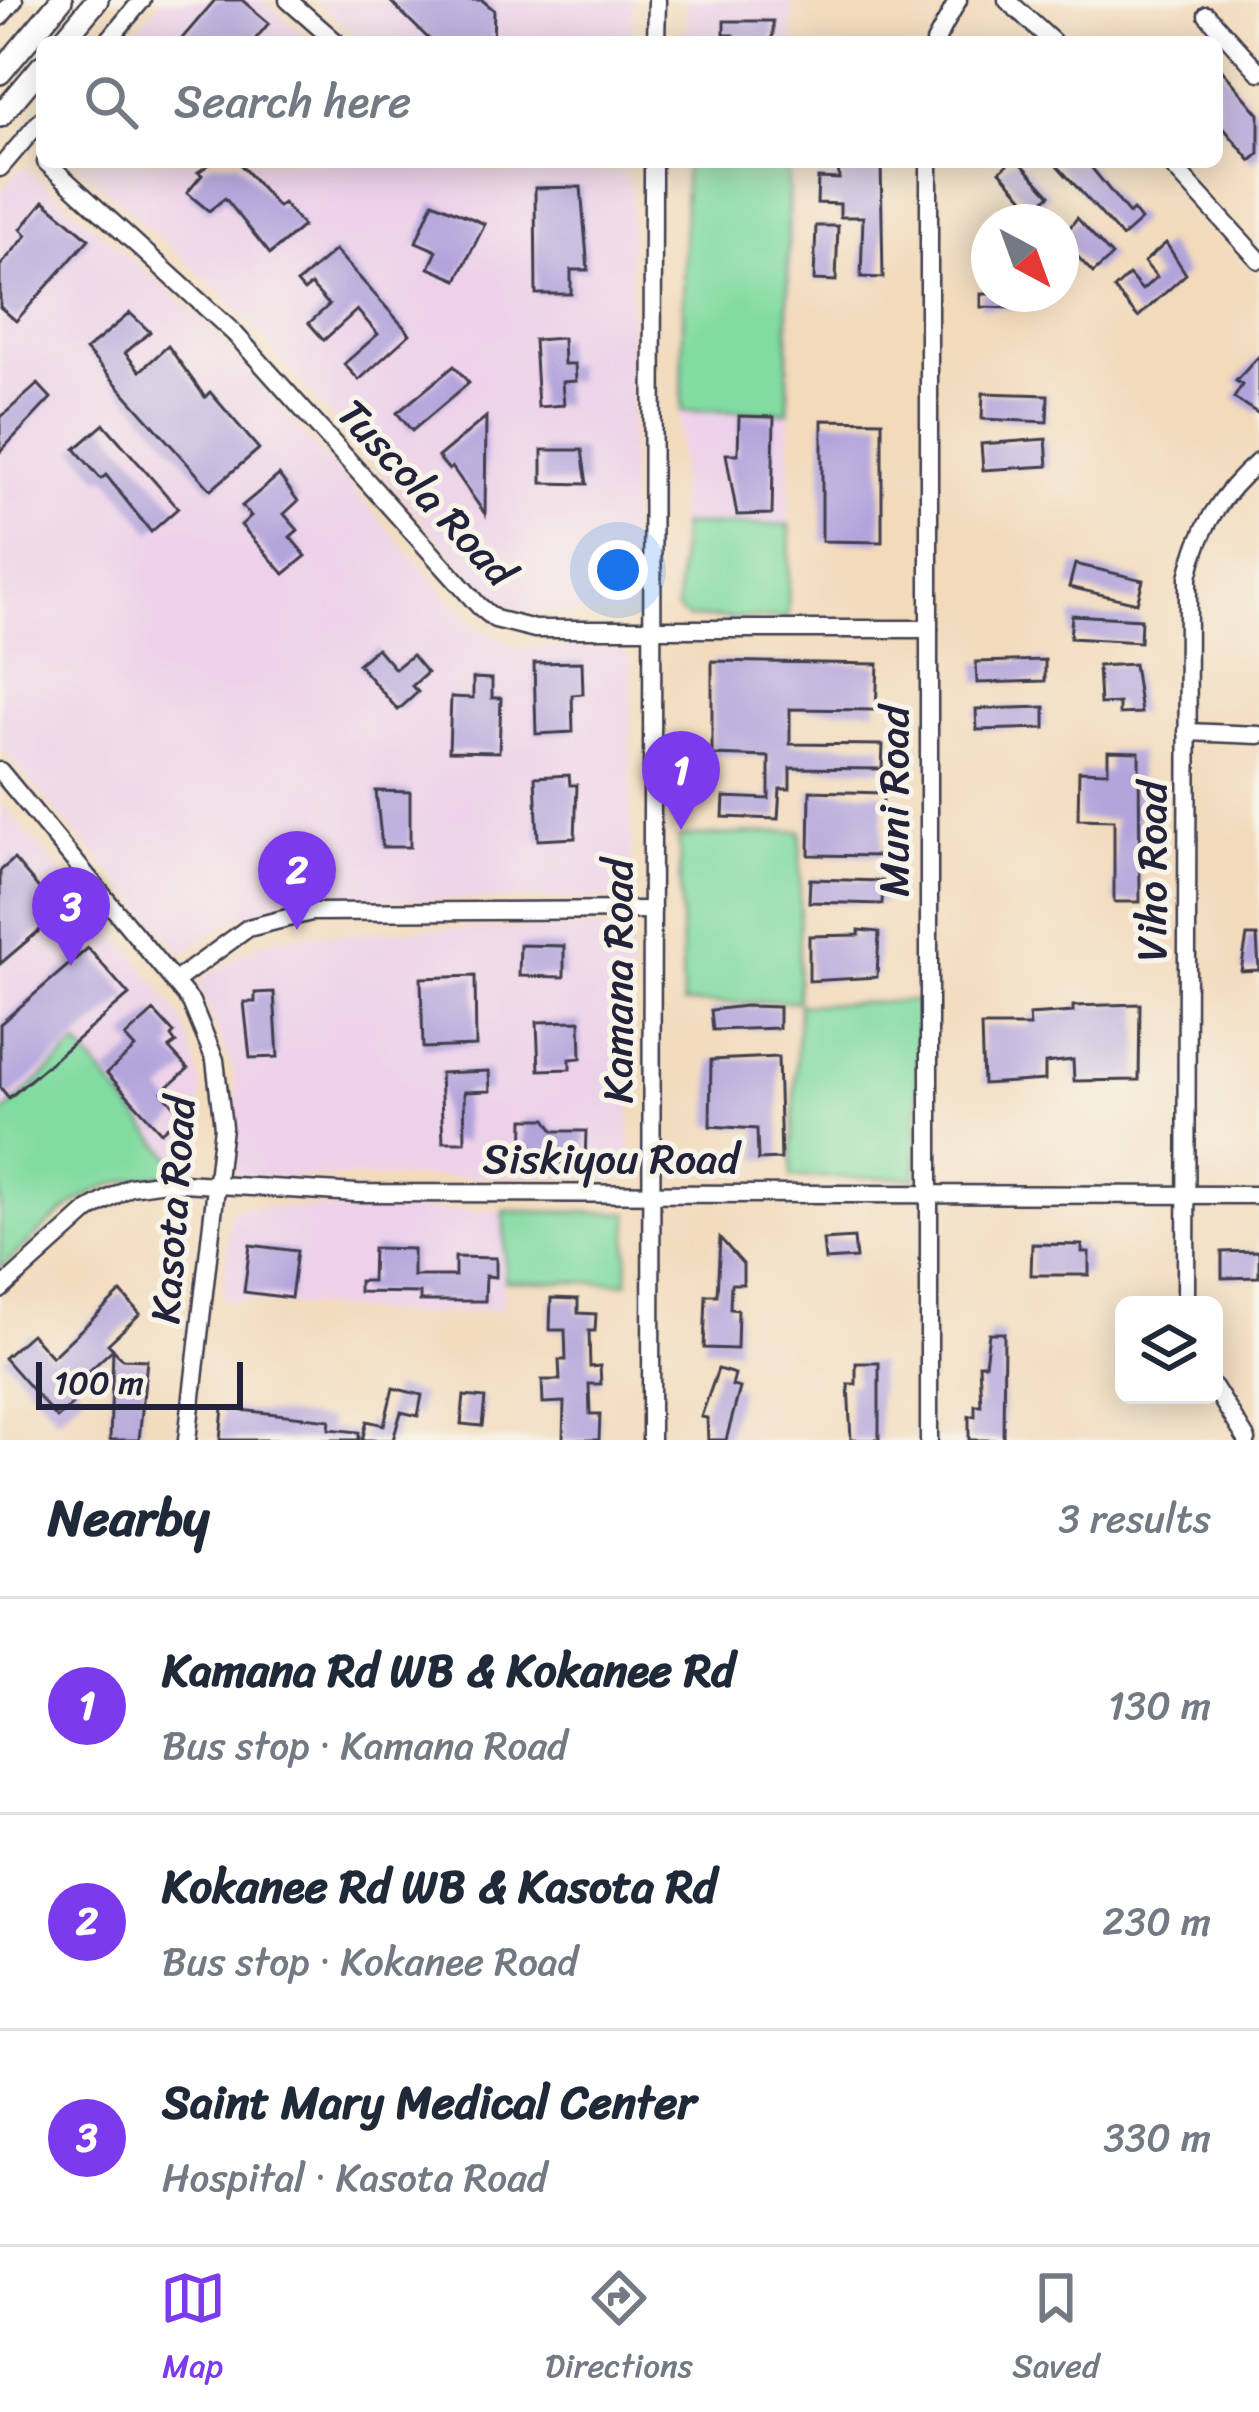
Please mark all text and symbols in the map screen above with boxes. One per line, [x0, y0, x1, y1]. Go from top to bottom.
search box [36, 36, 1223, 168]
text: Search here [174, 62, 411, 142]
icon: search [78, 69, 144, 135]
north arrow [971, 204, 1079, 312]
street label: Tuscola Road [318, 381, 536, 607]
your location [588, 540, 648, 600]
street label: Muni Road [857, 702, 931, 897]
pin: 1 [642, 731, 720, 830]
street label: Viho Road [1115, 778, 1189, 961]
pin: 2 [258, 831, 336, 930]
street label: Kamana Road [581, 856, 655, 1103]
pin: 3 [32, 867, 110, 966]
street label: Kasota Road [128, 1091, 218, 1326]
street label: Siskiyou Road [483, 1122, 742, 1196]
map controls [1115, 1296, 1223, 1404]
button: layers [1115, 1296, 1223, 1404]
text: 100 m [54, 1354, 144, 1412]
scale bar [36, 1356, 243, 1409]
text: Nearby [48, 1473, 209, 1563]
text: 3 results [1058, 1484, 1211, 1553]
text: Kamana Rd WB & Kokanee Rd [162, 1631, 735, 1711]
text: 1 [79, 1671, 95, 1740]
text: 130 m [1108, 1671, 1211, 1740]
text: Bus stop · Kamana Road [162, 1711, 568, 1780]
text: Kokanee Rd WB & Kasota Rd [162, 1847, 717, 1927]
text: 2 [76, 1887, 98, 1956]
text: 230 m [1102, 1887, 1211, 1956]
text: Bus stop · Kokanee Road [162, 1927, 578, 1996]
text: Saint Mary Medical Center [162, 2063, 696, 2143]
text: 3 [76, 2103, 98, 2172]
text: 330 m [1103, 2103, 1211, 2172]
text: Hospital · Kasota Road [162, 2143, 547, 2212]
tab: Map [160, 2265, 226, 2395]
tab: Directions [545, 2265, 693, 2395]
tab: Saved [1012, 2265, 1099, 2395]

